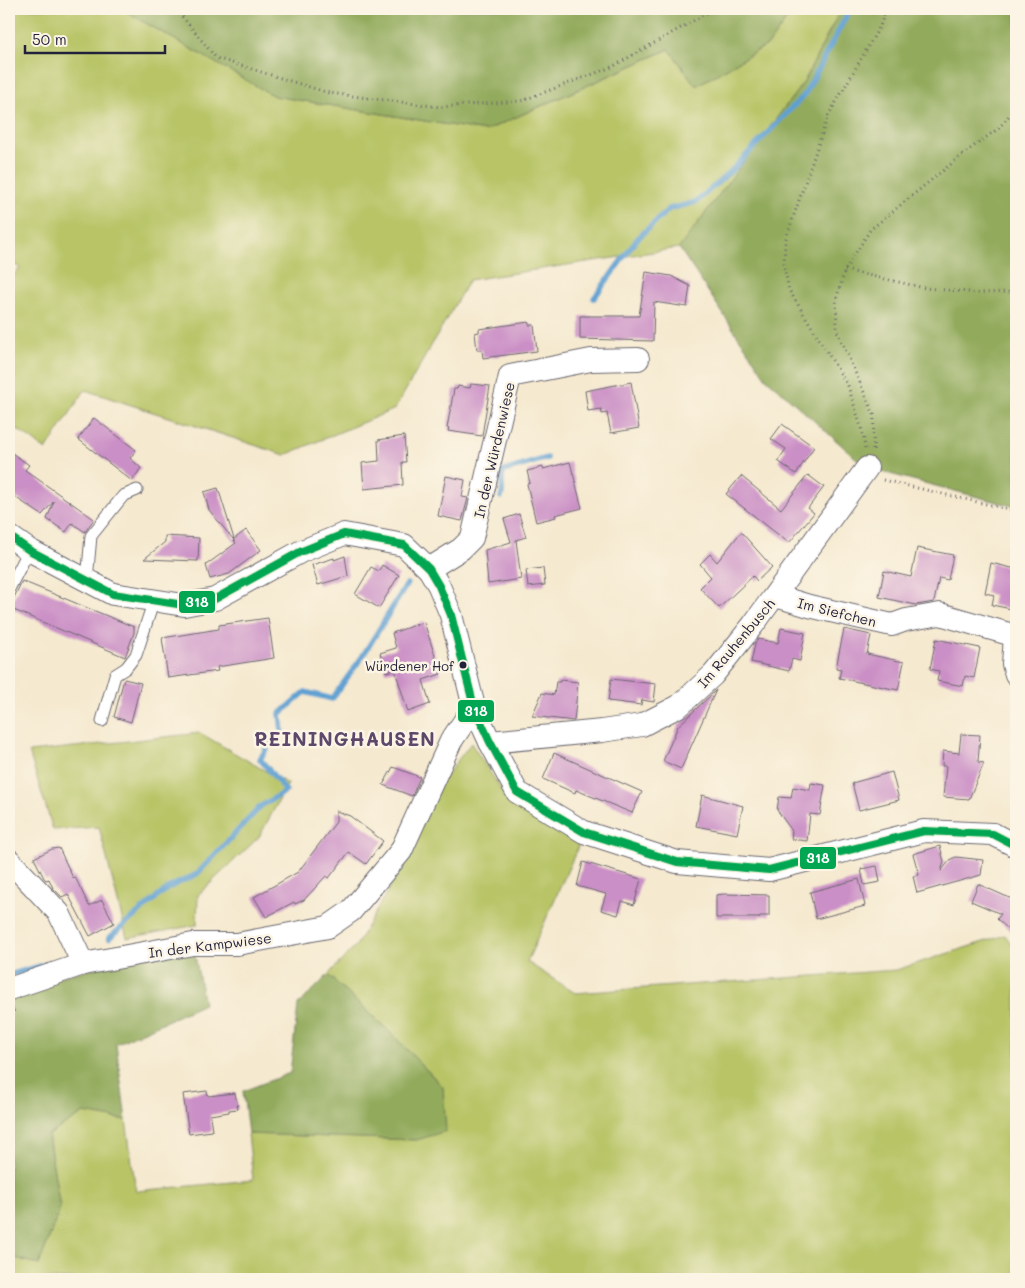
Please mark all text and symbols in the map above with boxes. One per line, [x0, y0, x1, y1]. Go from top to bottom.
scale bar [25, 22, 165, 54]
text: 50 m [32, 29, 67, 49]
street label: In der Würdenwiese [469, 380, 519, 520]
line badge: 318 [178, 590, 216, 614]
text: 318 [185, 592, 209, 611]
street label: Im Siefchen [796, 593, 878, 631]
street label: Im Rauhenbusch [693, 594, 779, 692]
place label: Würdener Hof [365, 657, 455, 674]
marker: Würdener Hof [458, 660, 468, 670]
line badge: 318 [457, 699, 495, 723]
text: 318 [464, 701, 488, 720]
district label: REININGHAUSEN [254, 726, 436, 751]
line badge: 318 [799, 846, 837, 870]
text: 318 [806, 848, 830, 867]
street label: In der Kampwiese [147, 928, 273, 962]

